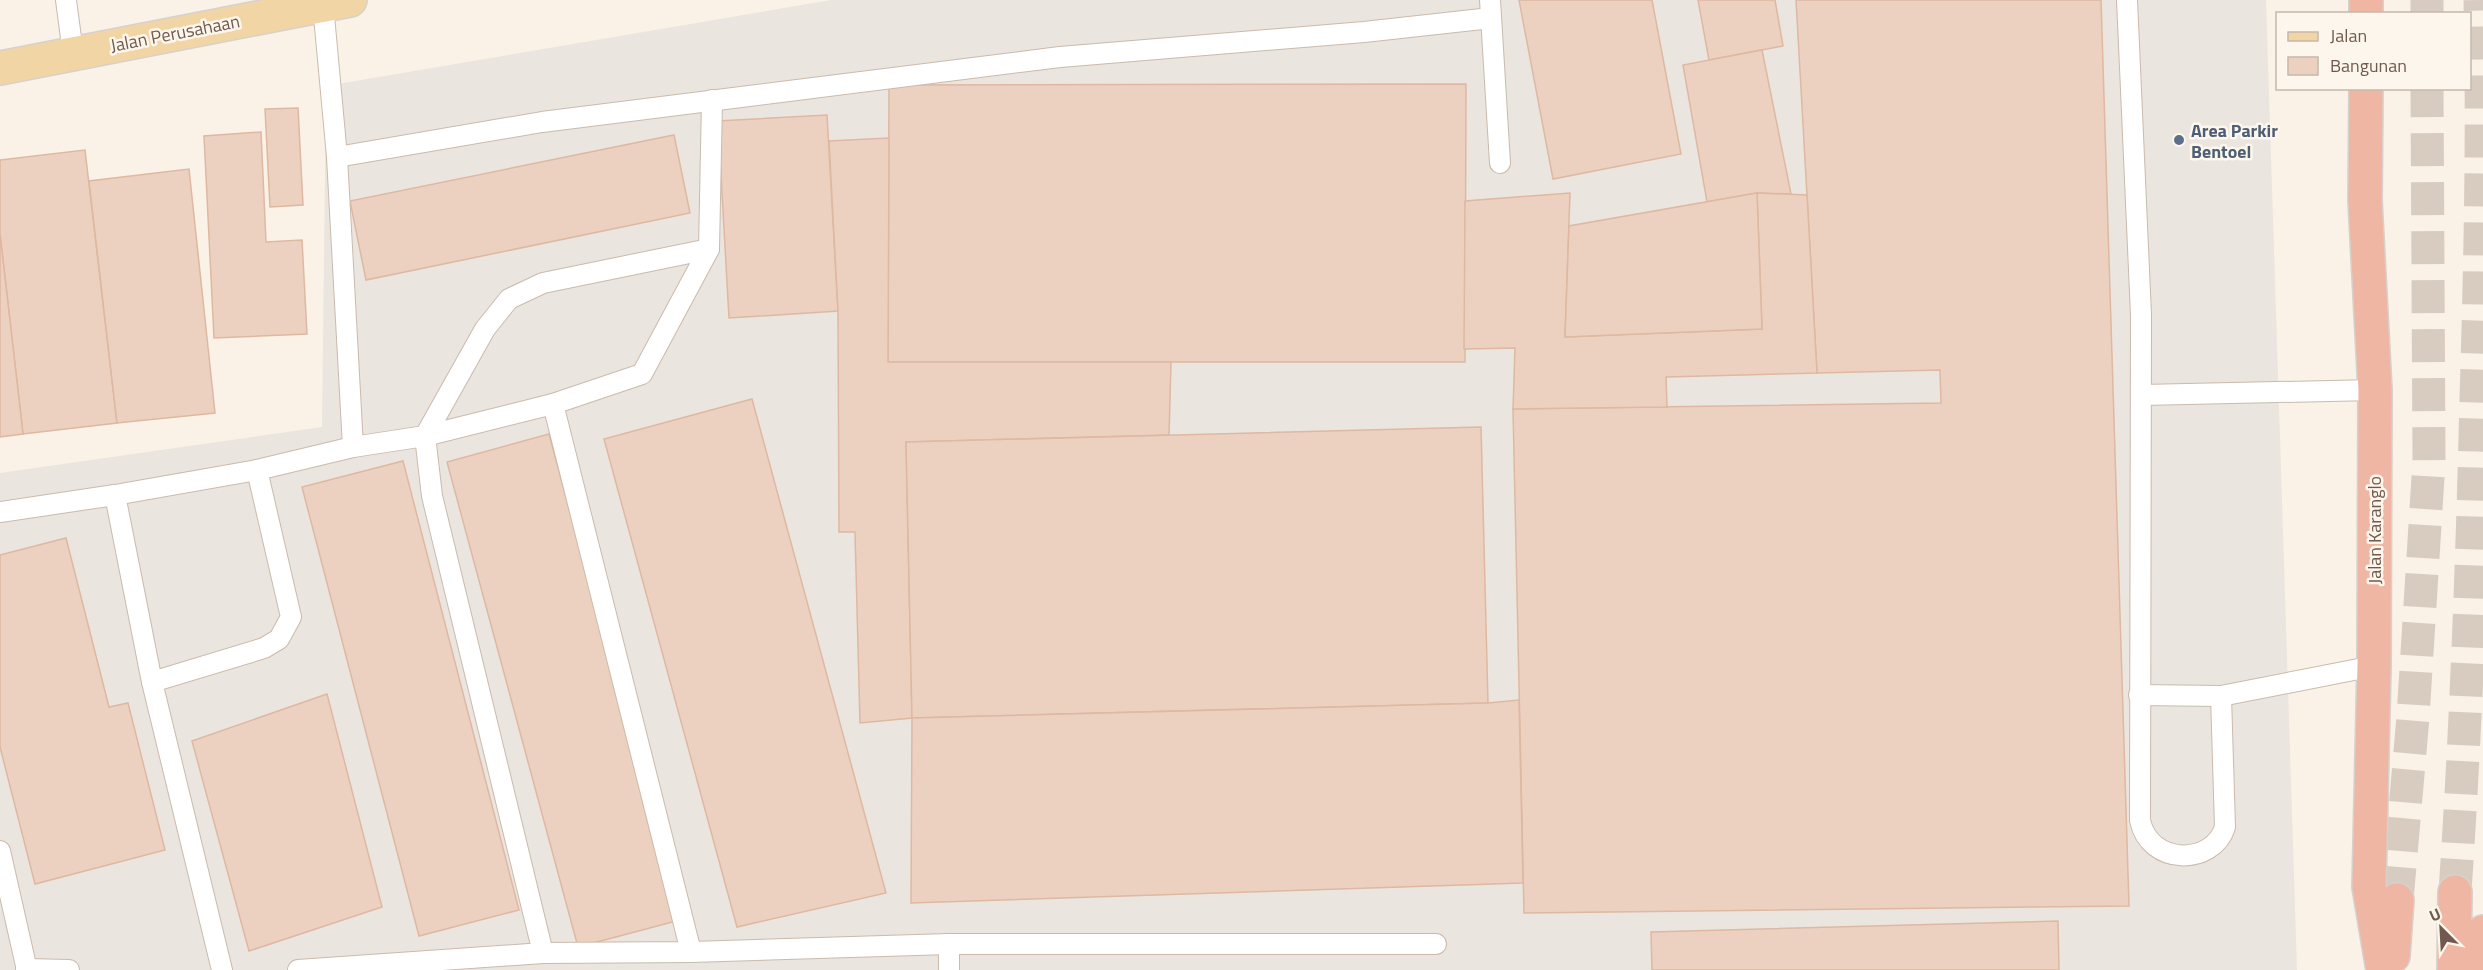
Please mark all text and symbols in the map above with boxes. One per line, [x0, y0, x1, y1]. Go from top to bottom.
street label: Jalan Perusahaan [108, 7, 242, 59]
legend [2276, 12, 2471, 90]
text: Jalan [2330, 22, 2367, 49]
text: Bangunan [2330, 52, 2407, 79]
place label: Area Parkir Bentoel [2191, 117, 2278, 165]
marker: Area Parkir Bentoel [2172, 133, 2186, 147]
street label: Jalan Karanglo [2361, 476, 2388, 584]
north arrow [2411, 898, 2471, 958]
text: U [2425, 901, 2445, 927]

